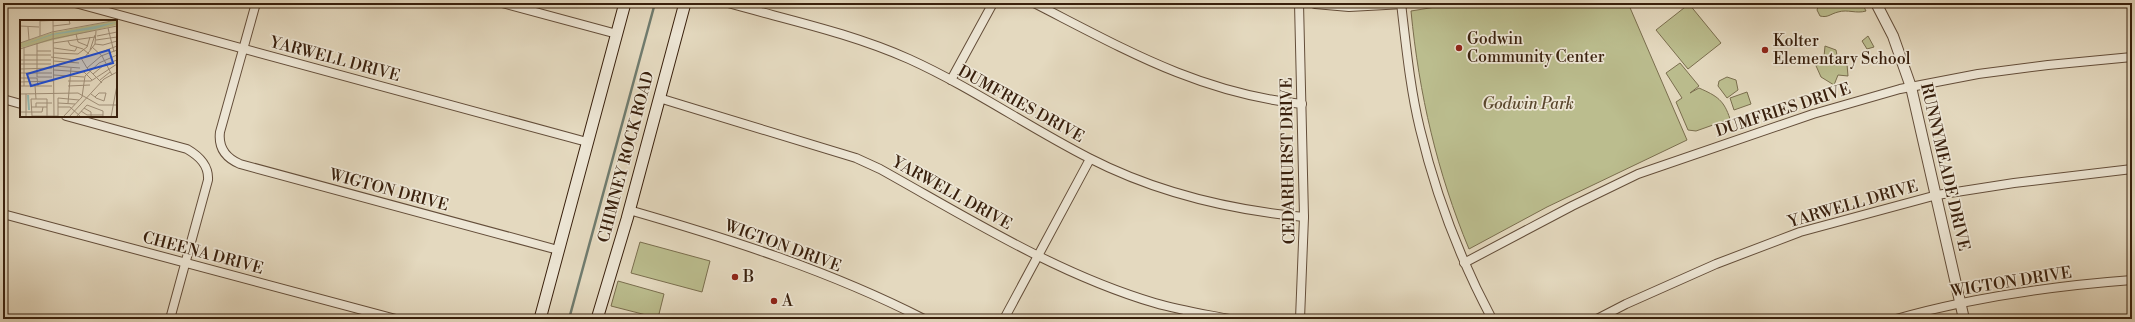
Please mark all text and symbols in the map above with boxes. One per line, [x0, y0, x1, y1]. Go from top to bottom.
inset map [20, 20, 117, 117]
place label: Godwin Community Center [1467, 29, 1605, 67]
place label: Kolter Elementary School [1773, 31, 1911, 69]
street label: YARWELL DRIVE [267, 32, 402, 86]
marker: Godwin Community Center [1454, 43, 1464, 53]
marker: Kolter Elementary School [1760, 45, 1770, 55]
street label: DUMFRIES DRIVE [954, 61, 1088, 147]
street label: CHIMNEY ROCK ROAD [593, 69, 659, 245]
street label: CEDARHURST DRIVE [1277, 77, 1299, 245]
street label: DUMFRIES DRIVE [1713, 79, 1853, 141]
street label: RUNNYMEADE DRIVE [1916, 81, 1974, 253]
park label: Godwin Park [1482, 94, 1574, 114]
street label: YARWELL DRIVE [888, 151, 1015, 234]
street label: WIGTON DRIVE [326, 164, 451, 216]
street label: YARWELL DRIVE [1785, 176, 1920, 232]
street label: WIGTON DRIVE [721, 215, 844, 276]
street label: CHEENA DRIVE [140, 227, 266, 279]
street label: WIGTON DRIVE [1948, 263, 2073, 302]
place label: B [742, 267, 754, 287]
marker: B [730, 272, 740, 282]
place label: A [781, 291, 794, 311]
marker: A [769, 296, 779, 306]

